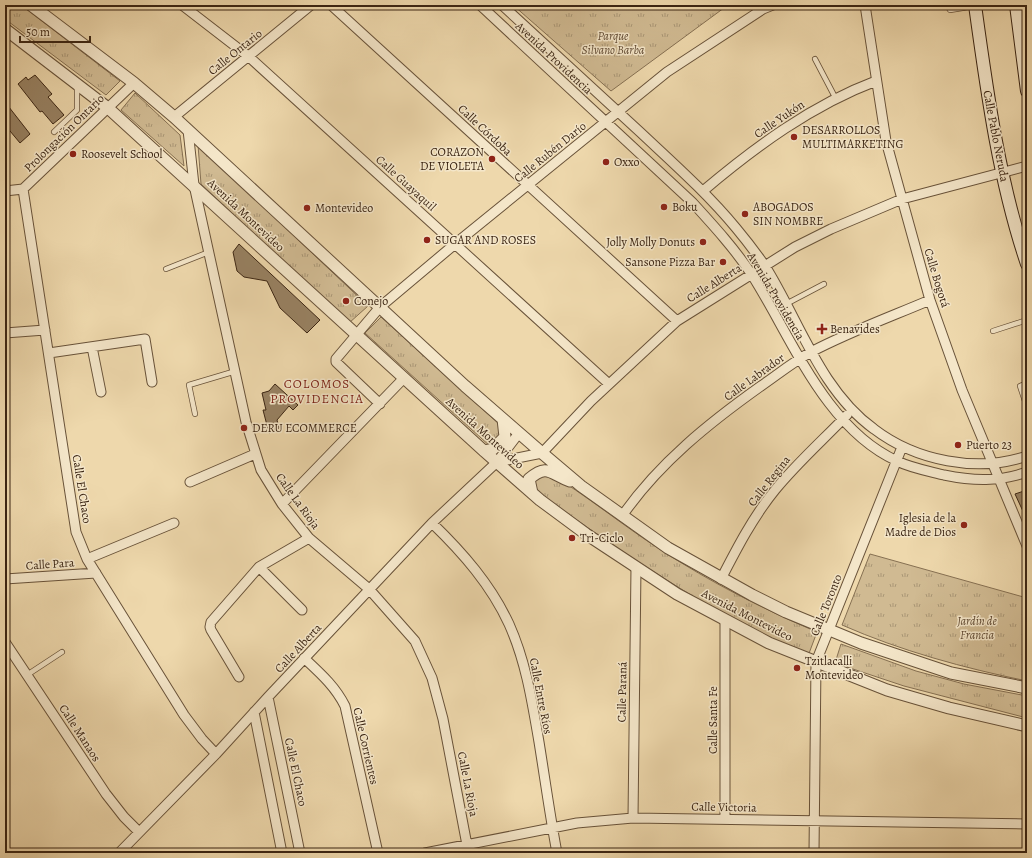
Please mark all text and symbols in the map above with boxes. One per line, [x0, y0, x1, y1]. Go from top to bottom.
scale bar [20, 18, 90, 44]
street label: Avenida Providencia [511, 18, 596, 98]
text: 50 m [26, 24, 50, 40]
street label: Calle Ontario [205, 25, 265, 79]
park label: Parque Silvano Barba [582, 28, 645, 58]
street label: Calle Pablo Neruda [979, 89, 1013, 184]
street label: Prolongación Ontario [20, 91, 108, 175]
street label: Calle Yukón [751, 96, 808, 142]
street label: Calle Córdoba [454, 101, 516, 160]
street label: Calle Rubén Darío [511, 118, 589, 186]
place label: DESARROLLOS MULTIMARKETING [802, 122, 903, 152]
marker: DESARROLLOS MULTIMARKETING [789, 132, 799, 142]
place label: CORAZON DE VIOLETA [420, 144, 485, 174]
place label: Roosevelt School [81, 146, 162, 162]
marker: Roosevelt School [68, 149, 78, 159]
street label: Calle Guayaquil [372, 152, 440, 214]
marker: CORAZON DE VIOLETA [487, 154, 497, 164]
place label: Oxxo [614, 154, 639, 170]
marker: Oxxo [601, 157, 611, 167]
street label: Avenida Montevideo [203, 174, 288, 255]
place label: Boku [672, 199, 698, 215]
place label: ABOGADOS SIN NOMBRE [752, 199, 823, 229]
place label: Montevideo [315, 200, 373, 216]
marker: Boku [659, 202, 669, 212]
marker: Montevideo [302, 203, 312, 213]
marker: ABOGADOS SIN NOMBRE [740, 209, 750, 219]
place label: SUGAR AND ROSES [435, 232, 536, 248]
place label: Jolly Molly Donuts [606, 234, 695, 250]
marker: SUGAR AND ROSES [422, 235, 432, 245]
marker: Jolly Molly Donuts [698, 237, 708, 247]
street label: Calle Bogotá [920, 246, 954, 310]
street label: Avenida Providencia [743, 248, 809, 343]
place label: Sansone Pizza Bar [625, 254, 715, 270]
marker: Sansone Pizza Bar [718, 257, 728, 267]
street label: Calle Alberta [683, 260, 745, 306]
place label: Conejo [354, 293, 388, 309]
marker: Conejo [341, 296, 351, 306]
place label: Benavides [830, 321, 880, 337]
marker: Benavides [817, 324, 827, 334]
street label: Calle Labrador [720, 349, 788, 405]
district label: COLOMOS PROVIDENCIA [270, 375, 364, 407]
street label: Avenida Montevideo [442, 393, 528, 472]
place label: DERU ECOMMERCE [252, 420, 357, 436]
marker: DERU ECOMMERCE [239, 423, 249, 433]
place label: Puerto 23 [966, 437, 1012, 453]
marker: Puerto 23 [953, 440, 963, 450]
street label: Calle Regina [744, 452, 794, 510]
street label: Calle El Chaco [69, 453, 95, 525]
street label: Calle La Rioja [272, 470, 324, 533]
place label: Iglesia de la Madre de Dios [885, 510, 956, 540]
marker: Iglesia de la Madre de Dios [959, 520, 969, 530]
place label: Tri-Ciclo [580, 530, 623, 546]
marker: Tri-Ciclo [567, 533, 577, 543]
street label: Calle Para [25, 554, 75, 574]
street label: Calle Toronto [806, 572, 846, 638]
street label: Avenida Montevideo [698, 585, 795, 645]
park label: Jardín de Francia [956, 613, 997, 643]
street label: Calle Alberta [271, 620, 325, 676]
place label: Tzitlacalli Montevideo [805, 653, 863, 683]
street label: Calle Entre Ríos [526, 656, 556, 736]
street label: Calle Paraná [613, 661, 631, 723]
marker: Tzitlacalli Montevideo [792, 663, 802, 673]
street label: Calle Santa Fe [705, 686, 721, 754]
street label: Calle Manaos [56, 701, 105, 765]
street label: Calle Corrientes [349, 706, 383, 786]
street label: Calle El Chaco [281, 736, 311, 808]
street label: Calle La Rioja [454, 750, 482, 818]
street label: Calle Victoria [691, 798, 757, 816]

